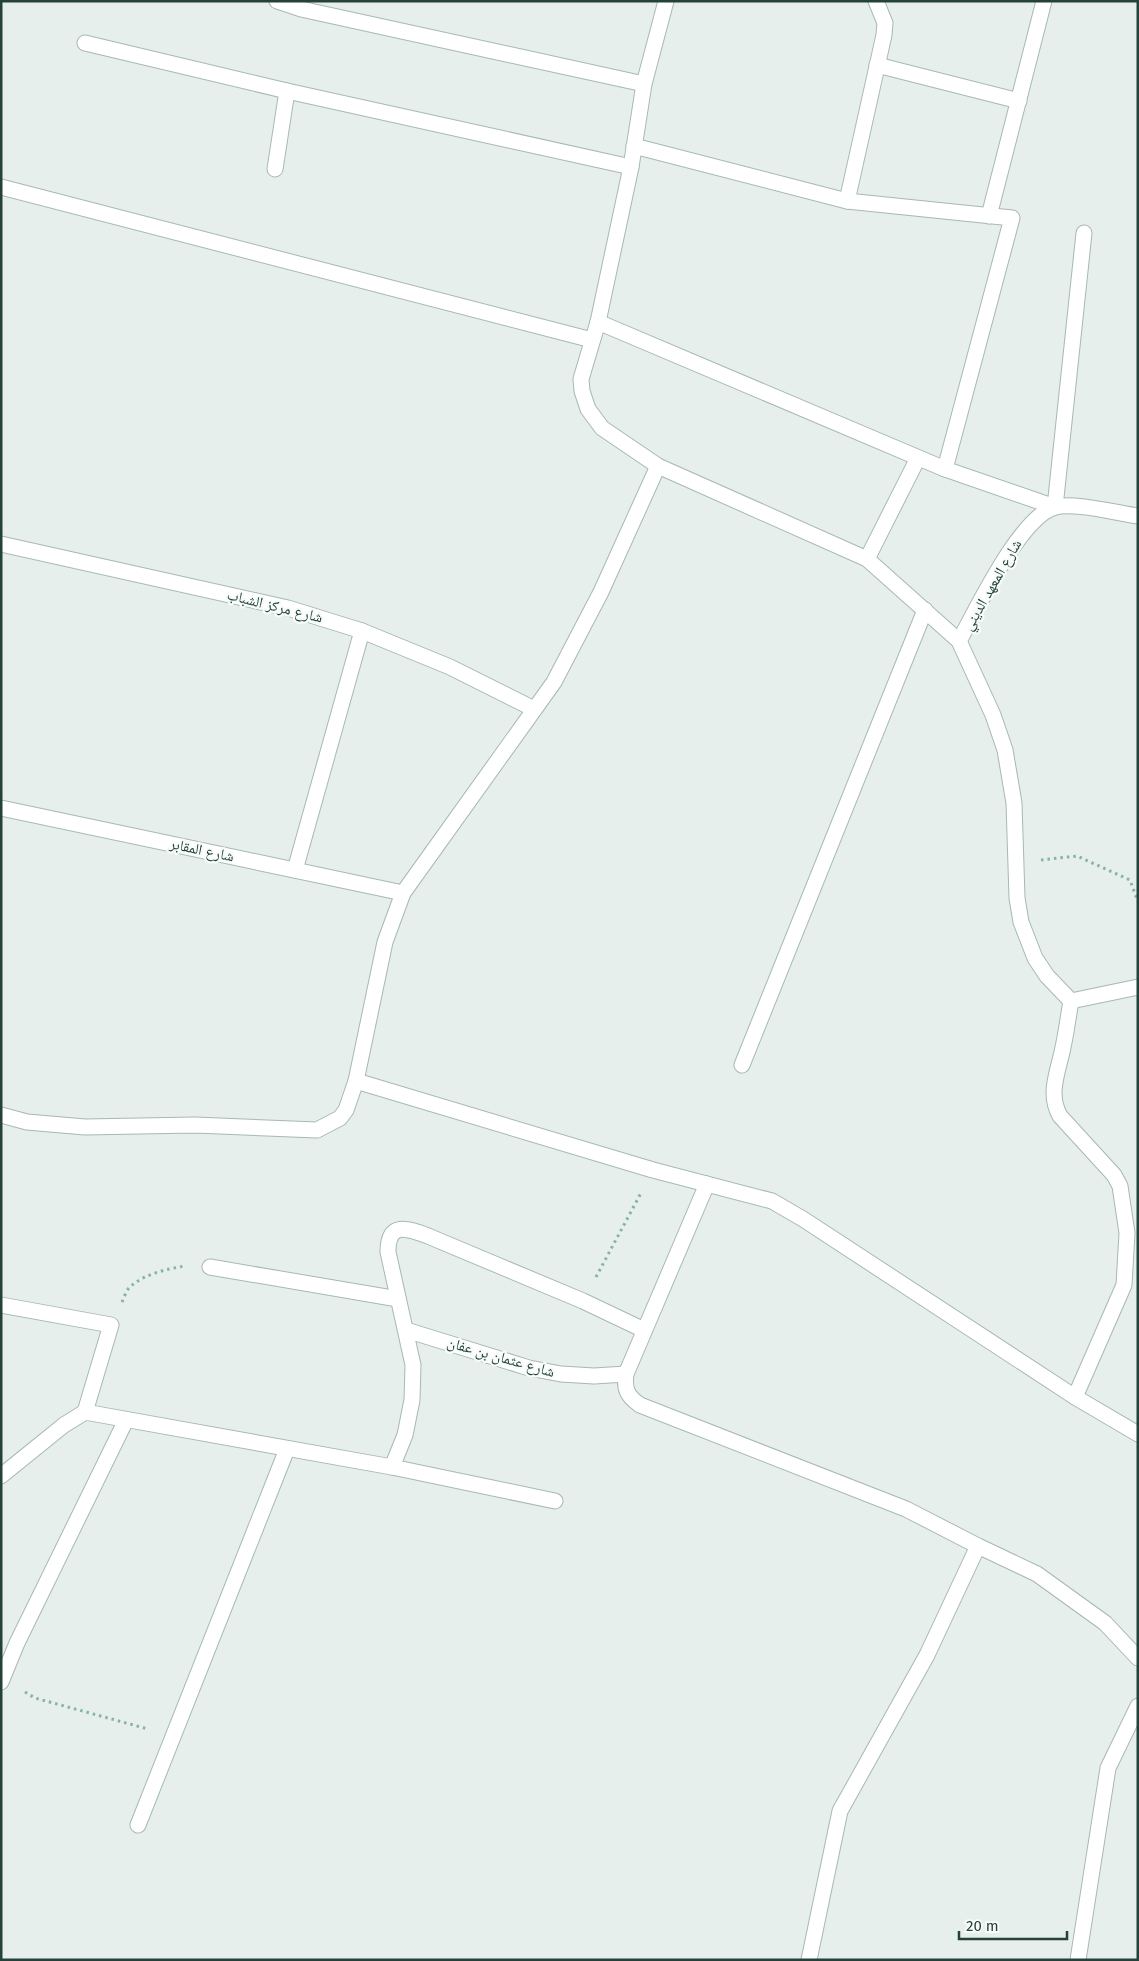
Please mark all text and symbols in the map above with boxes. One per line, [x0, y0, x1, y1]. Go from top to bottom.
street label: شارع المعهد الديني [959, 536, 1028, 635]
street label: شارع مركز الشباب [225, 585, 325, 628]
street label: شارع المقابر [167, 834, 236, 867]
street label: شارع عثمان بن عفان [445, 1333, 557, 1382]
scale bar [959, 1908, 1066, 1940]
text: 20 m [966, 1917, 999, 1935]

